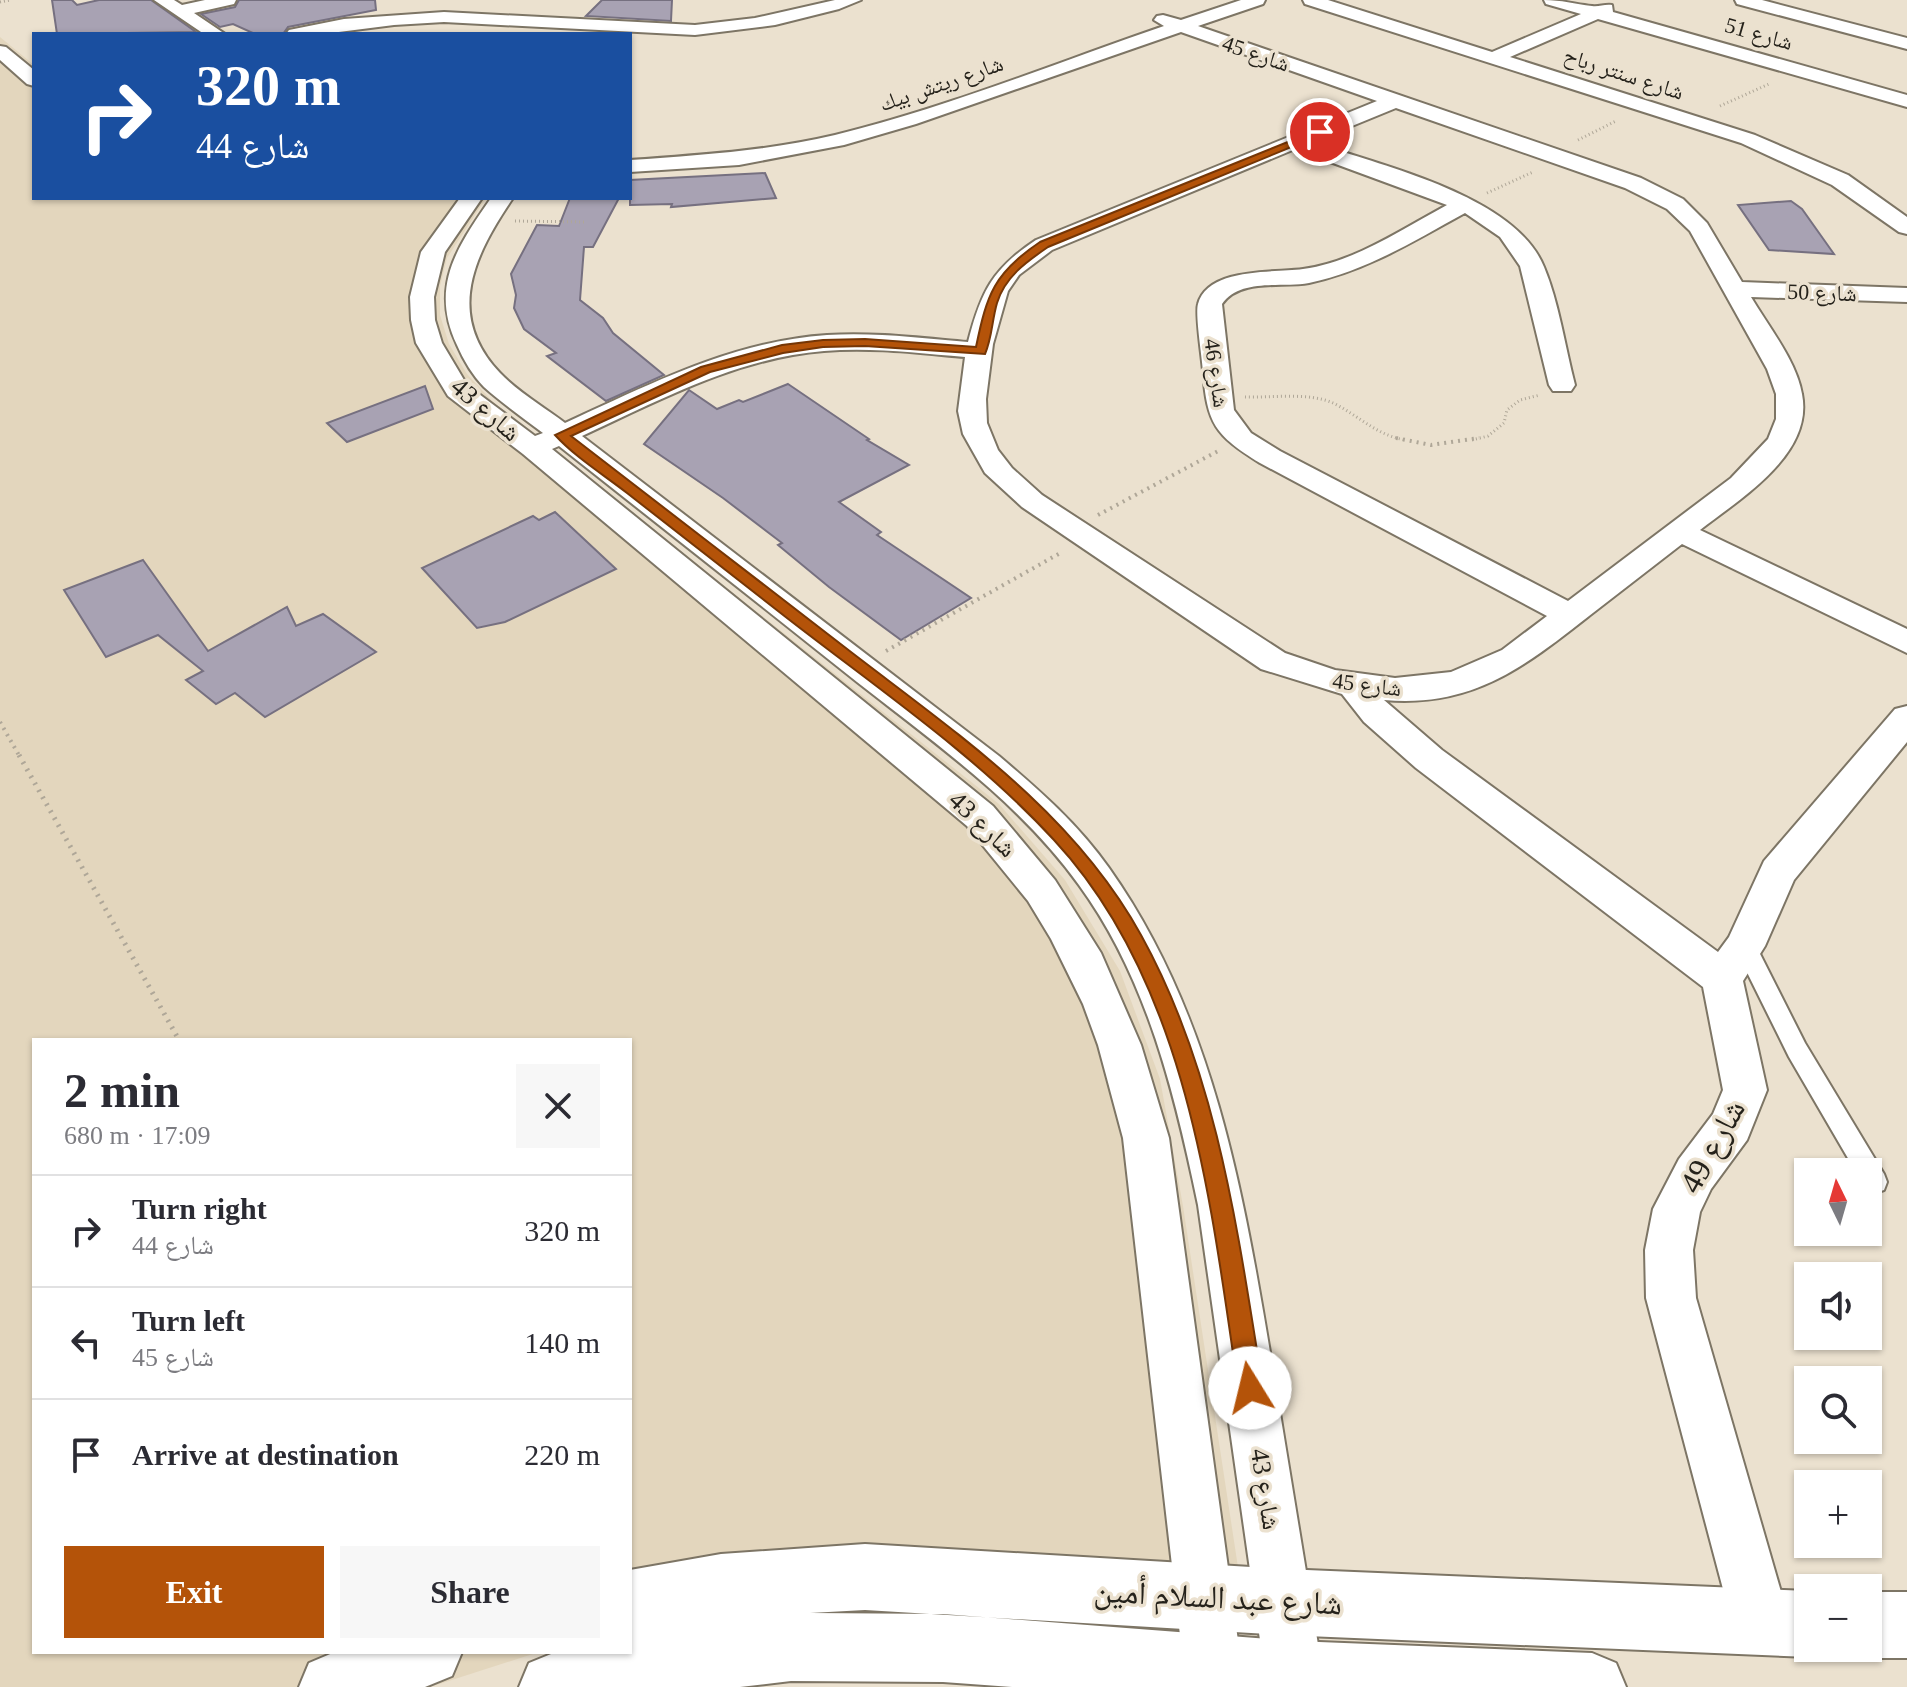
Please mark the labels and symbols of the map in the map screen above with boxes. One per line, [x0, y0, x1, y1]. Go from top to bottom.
street label: شارع 51 [1722, 12, 1796, 56]
street label: شارع 45 [1219, 30, 1293, 78]
street label: شارع سنتر رباح [1560, 42, 1687, 106]
street label: شارع ريتش بيك [876, 51, 1007, 117]
pin [1286, 98, 1354, 166]
street label: شارع 50 [1787, 279, 1857, 307]
street label: شارع 46 [1198, 337, 1234, 409]
street label: شارع 43 [445, 372, 526, 448]
street label: شارع 45 [1331, 668, 1403, 702]
street label: شارع 43 [942, 785, 1022, 864]
street label: شارع 49 [1672, 1093, 1754, 1200]
north arrow [1794, 1158, 1882, 1246]
position arrow [1208, 1346, 1292, 1430]
street label: شارع 43 [1244, 1446, 1286, 1532]
street label: شارع عبد السلام أمين [1093, 1572, 1343, 1624]

